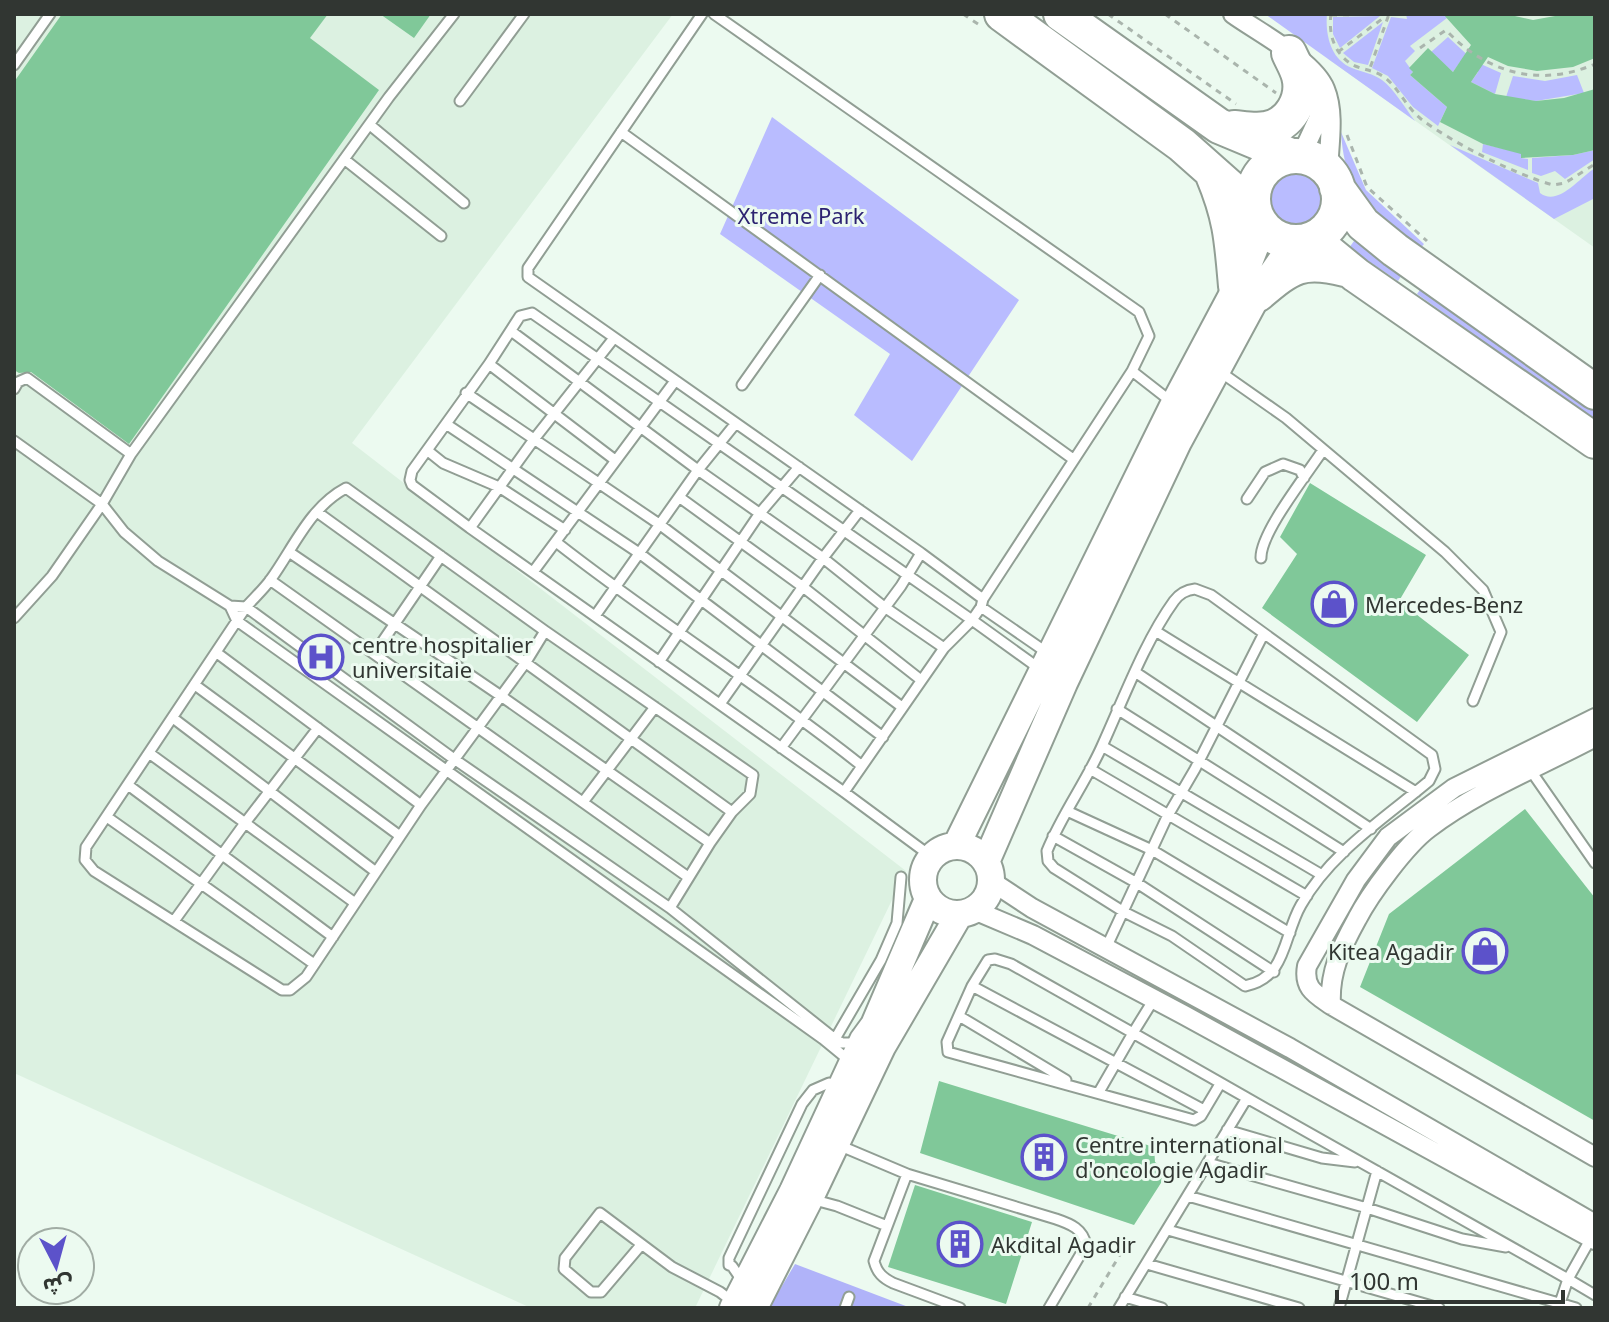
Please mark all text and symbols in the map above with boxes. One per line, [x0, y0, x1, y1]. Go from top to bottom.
park label: Xtreme Park [737, 200, 865, 230]
shop icon: Mercedes-Benz [1310, 580, 1358, 628]
place label: Mercedes-Benz [1365, 589, 1523, 619]
place label: centre hospitalier universitaie [352, 629, 533, 684]
hospital icon: centre hospitalier universitaie [297, 633, 345, 681]
shop icon: Kitea Agadir [1461, 927, 1509, 975]
place label: Kitea Agadir [1328, 936, 1454, 966]
place label: Centre international d'oncologie Agadir [1075, 1129, 1283, 1184]
building icon: Centre international d'oncologie Agadir [1020, 1133, 1068, 1181]
building icon: Akdital Agadir [936, 1220, 984, 1268]
north arrow [16, 1226, 96, 1306]
place label: Akdital Agadir [991, 1229, 1136, 1259]
scale bar [1337, 1254, 1563, 1304]
text: 100 m [1349, 1264, 1419, 1297]
text: ش [42, 1270, 75, 1303]

